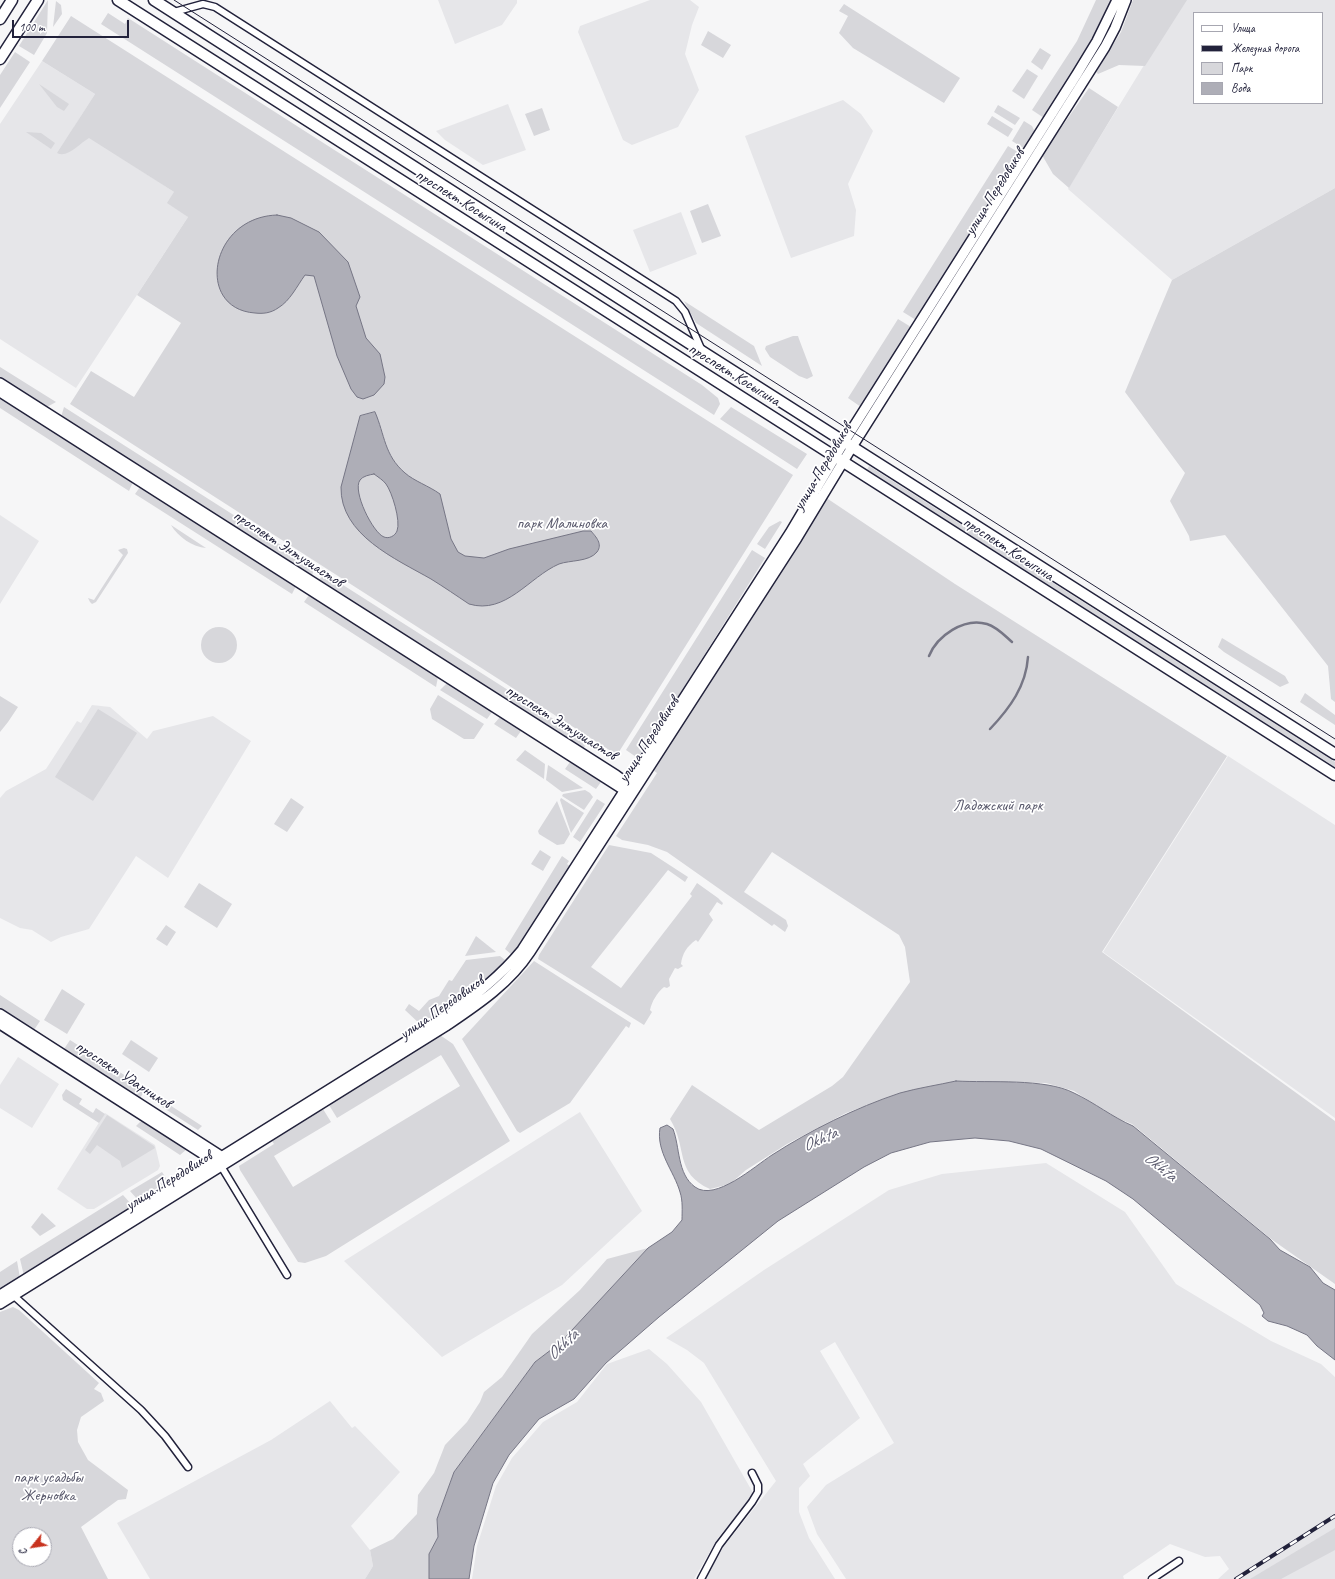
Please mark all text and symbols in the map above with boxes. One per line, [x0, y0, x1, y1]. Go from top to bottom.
scale bar [14, 12, 131, 38]
legend [1193, 12, 1323, 104]
text: 100 m [19, 19, 45, 35]
text: Улица [1231, 20, 1255, 36]
text: Железная дорога [1231, 40, 1299, 56]
text: Парк [1231, 60, 1252, 76]
text: Вода [1231, 80, 1250, 96]
street label: улица Передовиков [961, 145, 1029, 239]
street label: проспект Косыгина [412, 165, 510, 237]
street label: проспект Косыгина [685, 339, 783, 411]
street label: улица Передовиков [789, 420, 857, 514]
street label: проспект Энтузиастов [229, 506, 347, 592]
street label: проспект Косыгина [959, 513, 1057, 585]
park label: парк Малиновка [517, 514, 607, 534]
street label: проспект Энтузиастов [502, 681, 620, 765]
street label: улица Передовиков [614, 694, 684, 786]
park label: Ладожский парк [953, 796, 1043, 816]
street label: улица Передовиков [396, 972, 488, 1044]
street label: проспект Ударников [71, 1037, 175, 1113]
water label: Okhta [800, 1123, 840, 1157]
street label: улица Передовиков [122, 1147, 216, 1215]
water label: Okhta [1140, 1148, 1180, 1186]
water label: Okhta [543, 1325, 583, 1365]
park label: парк усадьбы Жерновка [13, 1468, 83, 1506]
north arrow [12, 1527, 52, 1567]
text: С [15, 1547, 30, 1558]

